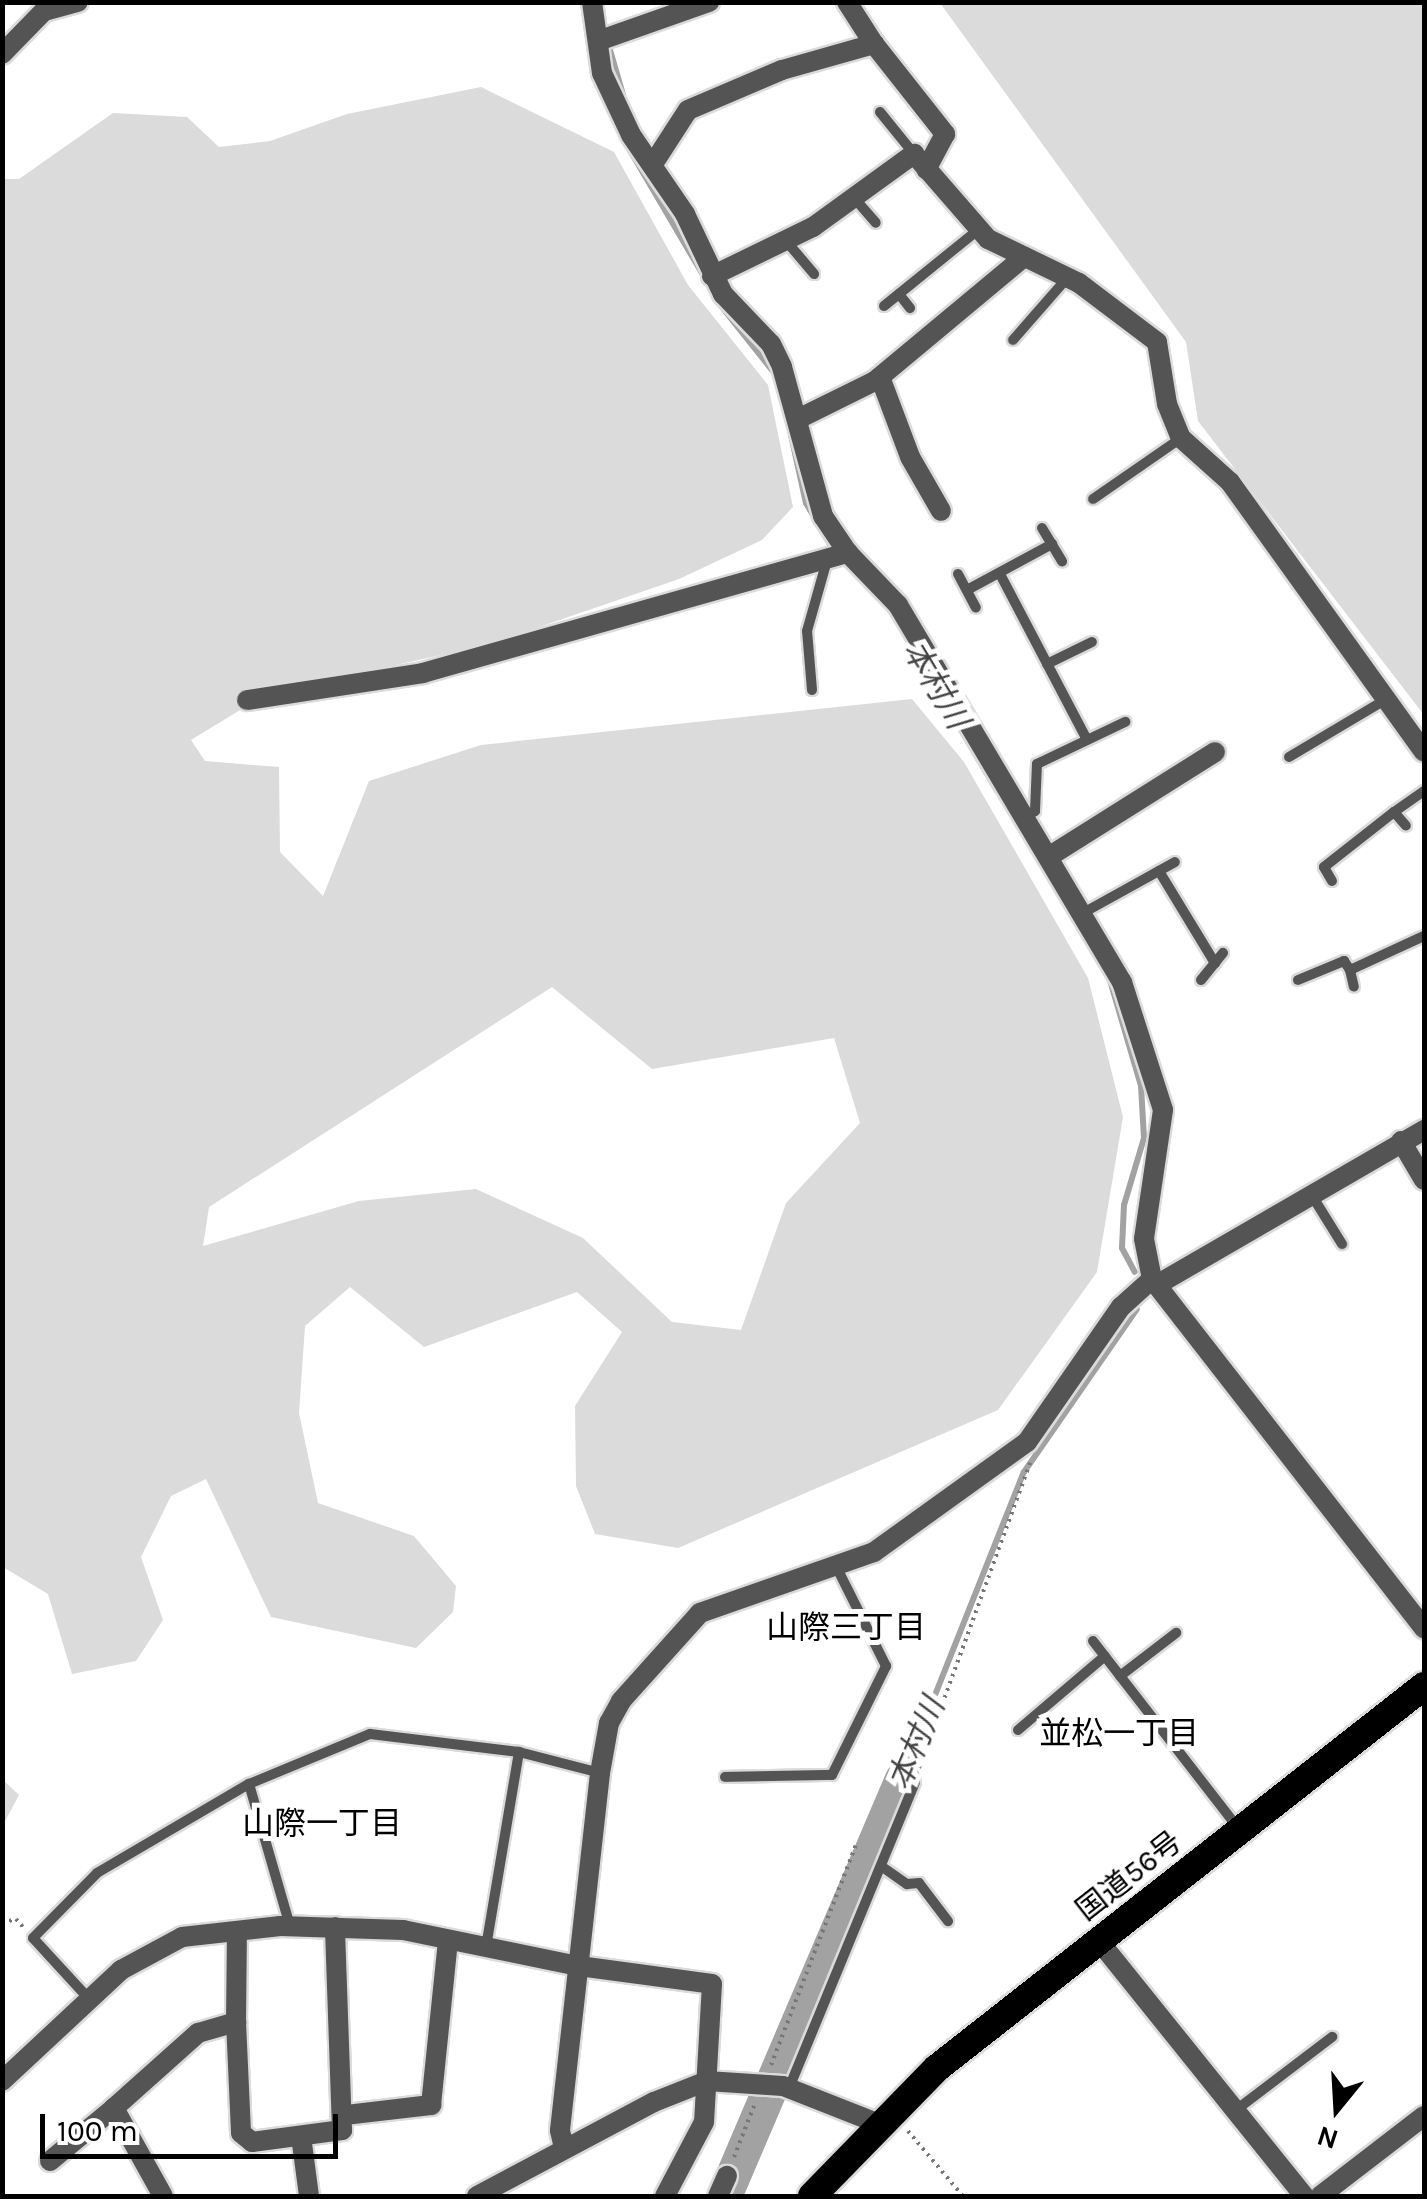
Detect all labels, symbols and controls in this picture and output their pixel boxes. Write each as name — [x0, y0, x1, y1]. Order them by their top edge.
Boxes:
water label: 本村川 — [894, 634, 976, 736]
district label: 山際三丁目 — [766, 1609, 926, 1647]
water label: 本村川 — [881, 1692, 953, 1796]
district label: 並松一丁目 — [1039, 1715, 1199, 1753]
district label: 山際一丁目 — [242, 1805, 402, 1843]
street label: 国道56号 — [1069, 1824, 1189, 1928]
north arrow — [1287, 2059, 1387, 2159]
scale bar — [45, 2094, 342, 2156]
text: 100 m — [57, 2113, 138, 2149]
text: N — [1313, 2119, 1342, 2157]

